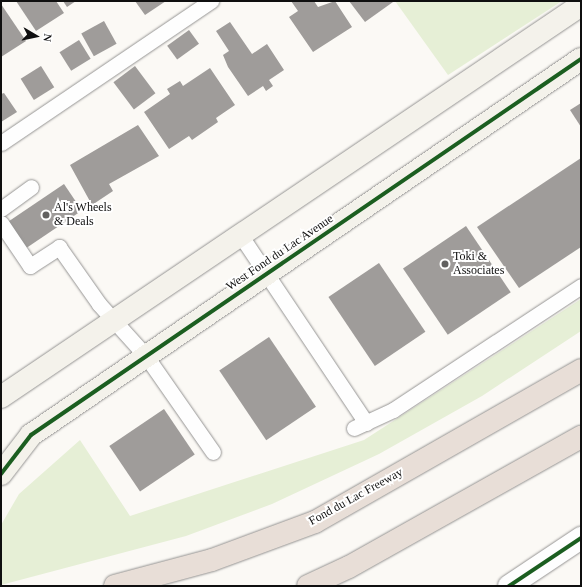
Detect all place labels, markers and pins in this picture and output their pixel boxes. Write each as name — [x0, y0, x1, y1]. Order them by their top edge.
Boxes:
place label: Al's Wheels & Deals — [54, 201, 112, 229]
marker: Al's Wheels & Deals — [41, 210, 51, 220]
place label: Toki & Associates — [453, 250, 504, 278]
marker: Toki & Associates — [440, 259, 450, 269]

